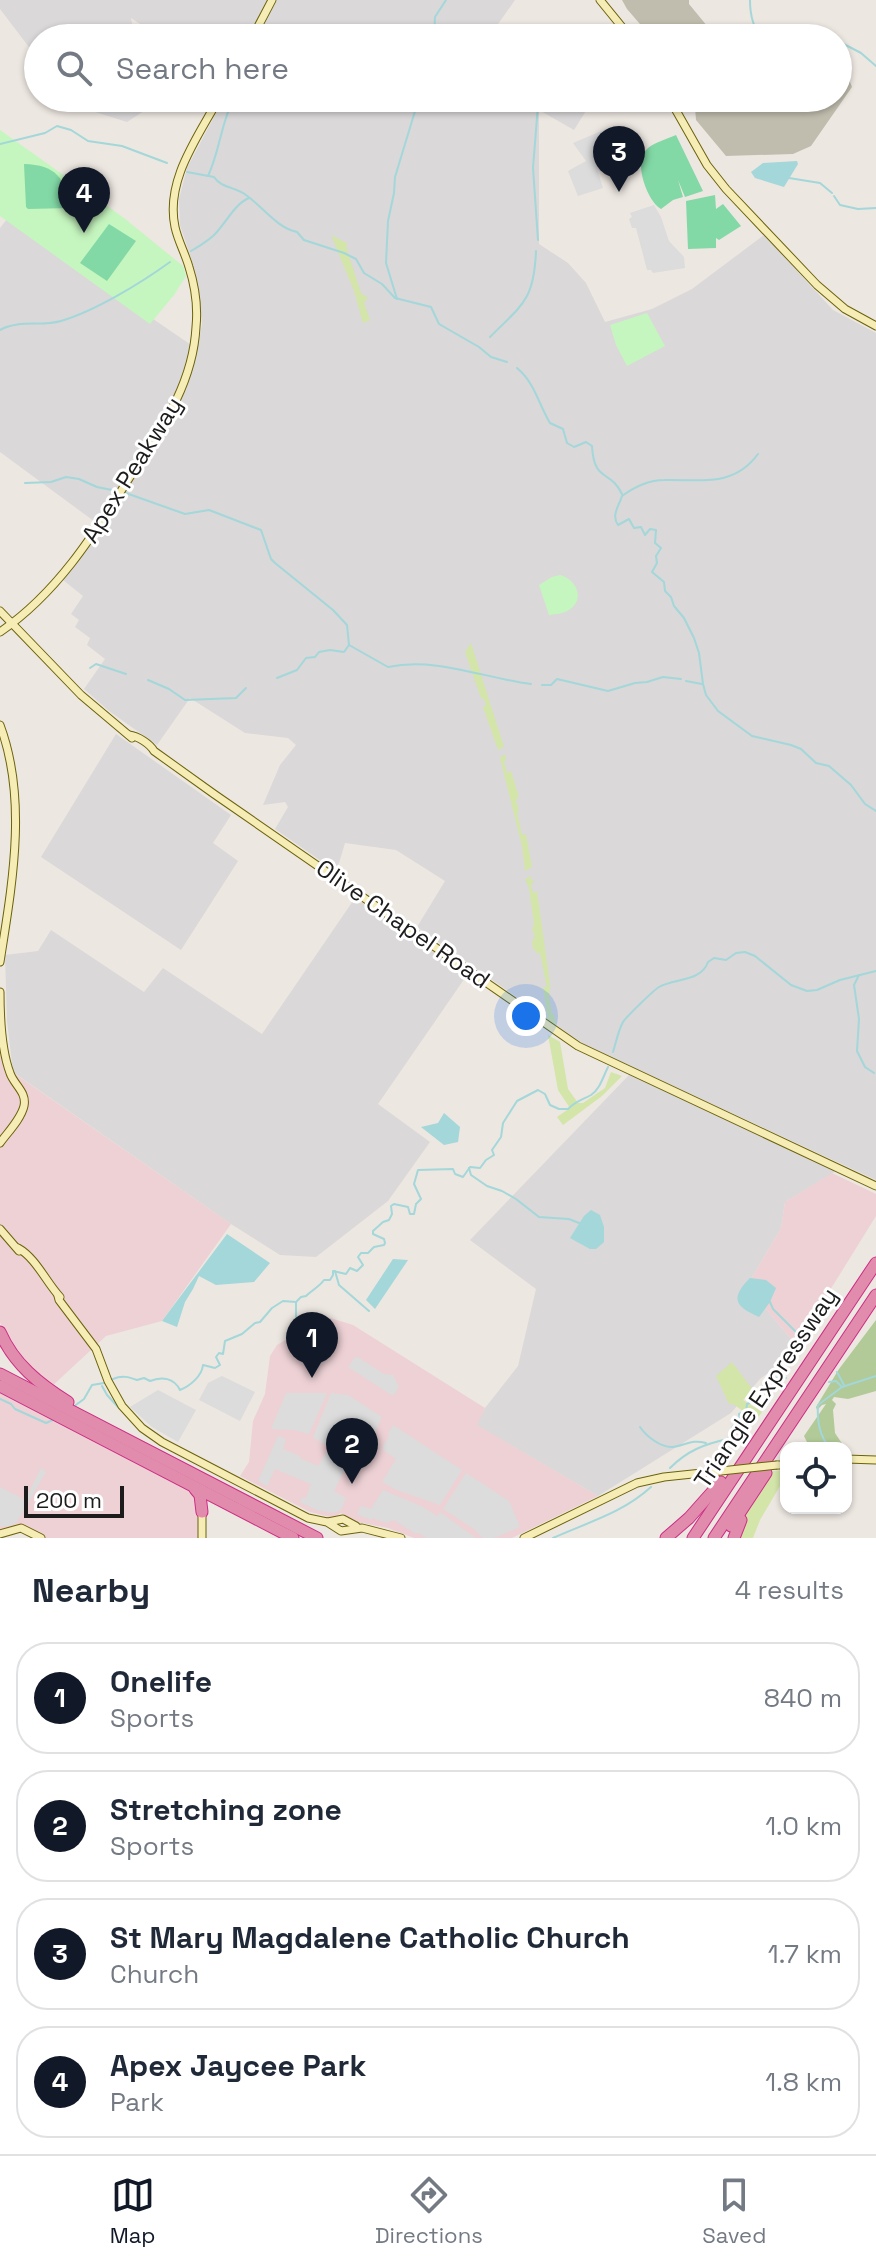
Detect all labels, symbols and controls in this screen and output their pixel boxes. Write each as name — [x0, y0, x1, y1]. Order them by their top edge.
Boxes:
search box — [24, 24, 852, 112]
icon: search — [52, 46, 96, 90]
text: Search here — [116, 49, 289, 88]
pin: 3 — [593, 126, 645, 192]
pin: 4 — [58, 167, 110, 233]
street label: Apex Peakway — [74, 391, 189, 549]
street label: Olive Chapel Road — [310, 852, 496, 995]
your location — [506, 996, 546, 1036]
street label: Triangle Expressway — [687, 1281, 844, 1494]
pin: 1 — [286, 1312, 338, 1378]
pin: 2 — [326, 1418, 378, 1484]
map controls — [780, 1442, 852, 1514]
button: locate — [780, 1442, 852, 1514]
scale bar — [24, 1482, 124, 1518]
text: 200 m — [36, 1486, 102, 1514]
text: Nearby — [32, 1569, 150, 1612]
text: 4 results — [735, 1573, 844, 1607]
text: Onelife — [110, 1662, 212, 1701]
text: 1 — [54, 1681, 66, 1715]
text: 840 m — [764, 1681, 842, 1715]
text: Sports — [110, 1701, 194, 1735]
text: Stretching zone — [110, 1790, 342, 1829]
text: 2 — [52, 1809, 68, 1843]
text: 1.0 km — [765, 1809, 842, 1843]
text: Sports — [110, 1829, 194, 1863]
text: St Mary Magdalene Catholic Church — [110, 1918, 630, 1957]
text: 3 — [52, 1937, 68, 1971]
text: 1.7 km — [768, 1937, 842, 1971]
text: Church — [110, 1957, 199, 1991]
text: Apex Jaycee Park — [110, 2046, 366, 2085]
text: 4 — [52, 2065, 68, 2099]
text: 1.8 km — [765, 2065, 842, 2099]
text: Park — [110, 2085, 164, 2119]
tab: Map — [110, 2173, 156, 2249]
tab: Directions — [375, 2173, 483, 2249]
tab: Saved — [702, 2173, 766, 2249]

